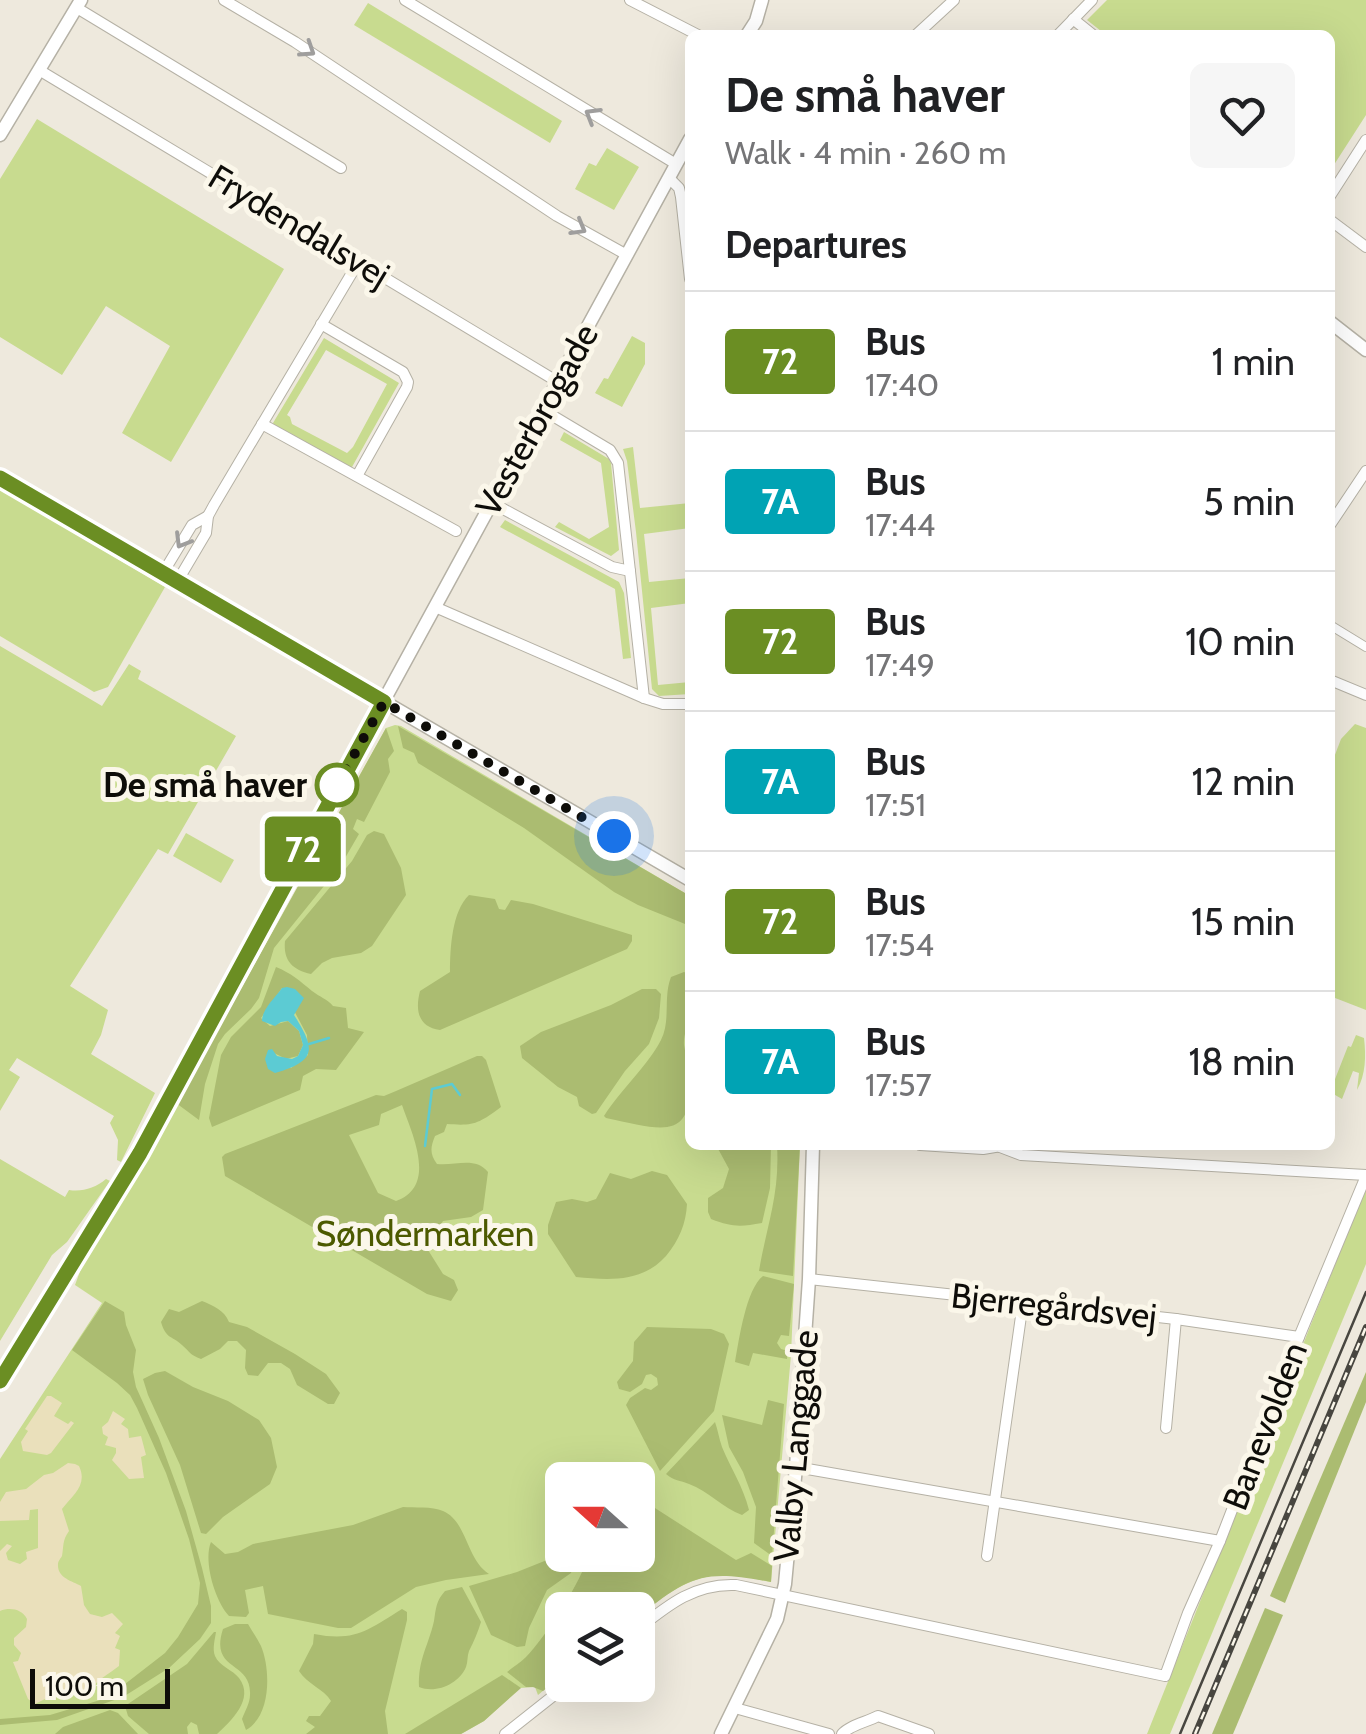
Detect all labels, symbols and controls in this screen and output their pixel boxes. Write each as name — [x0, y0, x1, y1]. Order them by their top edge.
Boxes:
one-way arrow — [296, 38, 315, 56]
button: heart — [1190, 63, 1295, 168]
text: De små haver — [725, 66, 1005, 124]
one-way arrow — [585, 108, 603, 127]
text: Walk · 4 min · 260 m — [725, 133, 1006, 172]
street label: Frydendalsvej — [201, 155, 397, 296]
one-way arrow — [569, 216, 587, 236]
text: Departures — [725, 221, 907, 268]
street label: Vesterbrogade — [466, 316, 607, 523]
text: Bus — [865, 318, 926, 365]
text: 1 min — [1211, 338, 1295, 385]
text: 72 — [762, 340, 798, 383]
text: 17:40 — [865, 365, 939, 404]
text: Bus — [865, 458, 926, 505]
text: 5 min — [1203, 478, 1295, 525]
text: 7A — [761, 480, 799, 523]
text: 17:44 — [865, 505, 935, 544]
one-way arrow — [175, 530, 194, 548]
text: Bus — [865, 598, 926, 645]
text: 10 min — [1185, 618, 1295, 665]
text: 72 — [762, 620, 798, 663]
text: 17:49 — [865, 645, 935, 684]
text: Bus — [865, 738, 926, 785]
text: 12 min — [1192, 758, 1295, 805]
text: 7A — [761, 760, 799, 803]
place label: De små haver — [103, 763, 307, 806]
marker: De små haver — [316, 764, 358, 806]
text: 17:51 — [865, 785, 926, 824]
your location — [589, 811, 639, 861]
line badge: 72 — [258, 816, 348, 882]
text: 72 — [285, 828, 321, 871]
text: Bus — [865, 878, 926, 925]
text: 15 min — [1191, 898, 1295, 945]
text: 72 — [762, 900, 798, 943]
text: 17:54 — [865, 925, 934, 964]
text: Bus — [865, 1018, 926, 1065]
text: 18 min — [1188, 1038, 1295, 1085]
text: 7A — [761, 1040, 799, 1083]
text: 17:57 — [865, 1065, 932, 1104]
park label: Søndermarken — [316, 1212, 534, 1255]
street label: Bjerregårdsvej — [949, 1273, 1159, 1338]
street label: Valby Langgade — [764, 1328, 827, 1564]
street label: Banevolden — [1213, 1336, 1316, 1516]
north arrow — [545, 1462, 655, 1572]
map controls — [545, 1462, 655, 1702]
button: layers — [545, 1592, 655, 1702]
scale bar — [30, 1664, 170, 1708]
text: 100 m — [45, 1669, 124, 1703]

